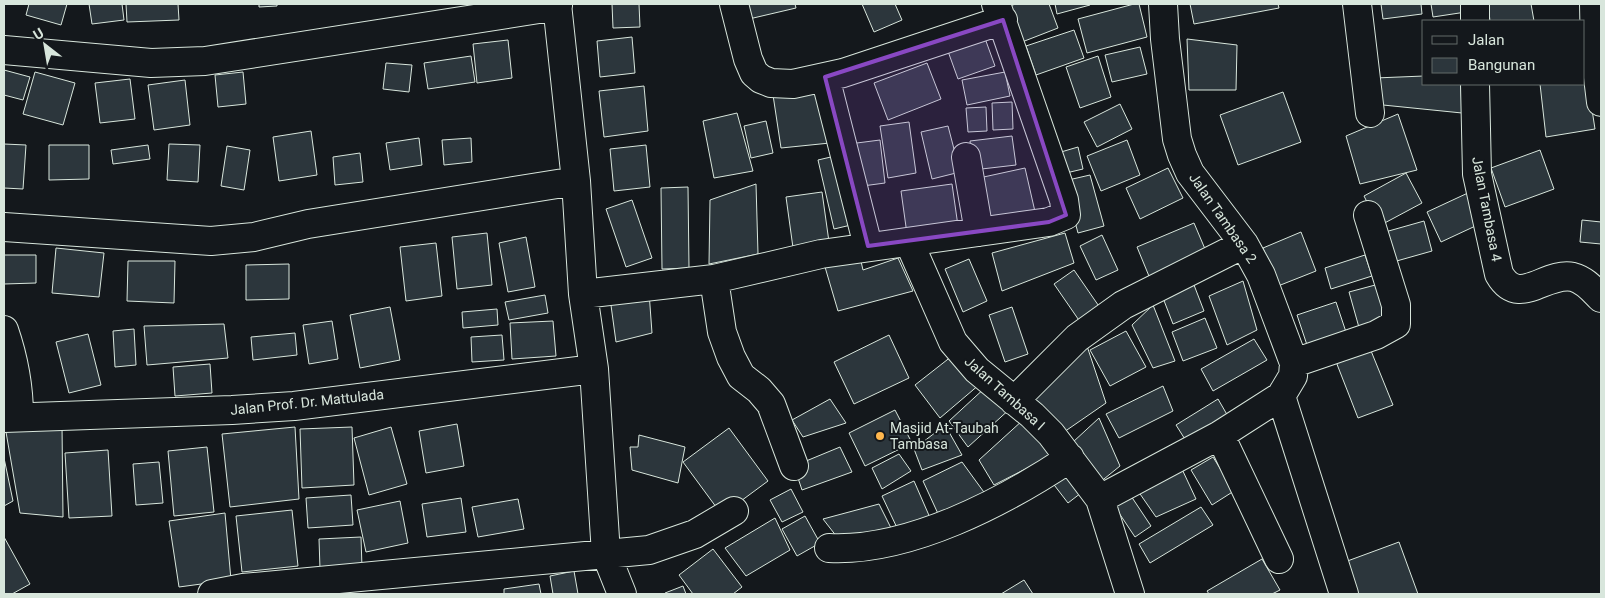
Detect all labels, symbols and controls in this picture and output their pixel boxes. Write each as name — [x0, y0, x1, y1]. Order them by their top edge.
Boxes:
north arrow — [20, 20, 70, 70]
legend — [1422, 20, 1585, 85]
text: U — [30, 25, 46, 43]
text: Jalan — [1468, 31, 1505, 49]
text: Bangunan — [1468, 56, 1535, 74]
street label: Jalan Tambasa 4 — [1469, 155, 1505, 263]
street label: Jalan Tambasa 2 — [1186, 170, 1260, 266]
street label: Jalan Tambasa I — [962, 353, 1048, 433]
street label: Jalan Prof. Dr. Mattulada — [229, 386, 385, 418]
place label: Masjid At-Taubah Tambasa — [890, 420, 999, 452]
marker: Masjid At-Taubah Tambasa — [874, 430, 886, 442]

